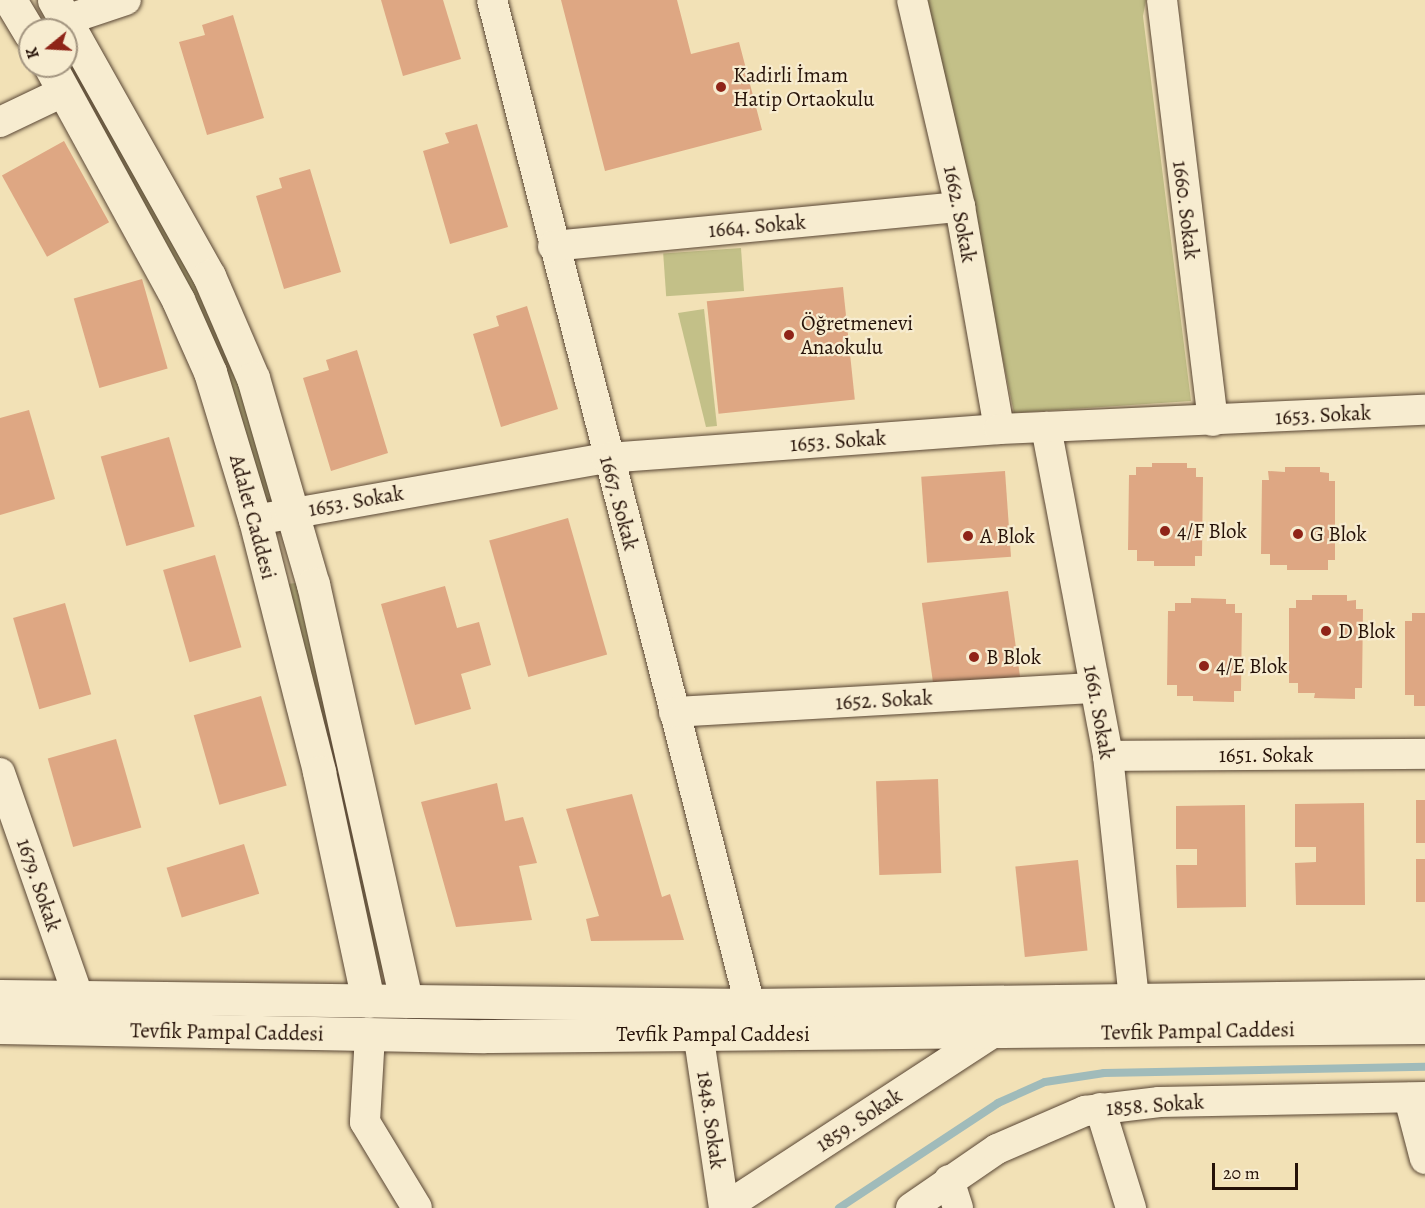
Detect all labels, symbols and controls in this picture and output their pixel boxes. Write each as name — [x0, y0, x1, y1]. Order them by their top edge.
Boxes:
north arrow — [18, 18, 78, 78]
text: K — [21, 45, 45, 61]
place label: Kadirli İmam Hatip Ortaokulu — [733, 62, 874, 112]
marker: Kadirli İmam Hatip Ortaokulu — [714, 80, 728, 94]
street label: 1660. Sokak — [1167, 159, 1205, 261]
street label: 1662. Sokak — [938, 163, 982, 265]
street label: 1664. Sokak — [707, 209, 807, 243]
place label: Öğretmenevi Anaokulu — [801, 310, 913, 360]
marker: Öğretmenevi Anaokulu — [782, 328, 796, 342]
street label: 1653. Sokak — [1274, 400, 1372, 430]
street label: 1653. Sokak — [789, 425, 887, 457]
street label: Adalet Caddesi — [224, 452, 282, 582]
street label: 1667. Sokak — [594, 453, 644, 553]
street label: 1653. Sokak — [306, 480, 406, 522]
place label: 4/F Blok — [1177, 518, 1247, 544]
place label: G Blok — [1310, 521, 1367, 547]
place label: A Blok — [980, 523, 1035, 549]
marker: 4/F Blok — [1158, 524, 1172, 538]
marker: G Blok — [1291, 527, 1305, 541]
marker: A Blok — [961, 529, 975, 543]
place label: D Blok — [1338, 618, 1395, 644]
marker: D Blok — [1319, 624, 1333, 638]
place label: B Blok — [986, 644, 1041, 670]
marker: B Blok — [967, 650, 981, 664]
place label: 4/E Blok — [1216, 653, 1288, 679]
marker: 4/E Blok — [1197, 659, 1211, 673]
street label: 1661. Sokak — [1078, 663, 1120, 761]
street label: 1652. Sokak — [834, 685, 934, 715]
street label: 1651. Sokak — [1218, 742, 1314, 768]
street label: 1679. Sokak — [11, 835, 67, 935]
street label: Tevfik Pampal Caddesi — [1101, 1017, 1295, 1045]
street label: Tevfik Pampal Caddesi — [130, 1018, 324, 1046]
street label: Tevfik Pampal Caddesi — [616, 1021, 810, 1047]
street label: 1848. Sokak — [692, 1069, 730, 1171]
street label: 1859. Sokak — [811, 1083, 907, 1157]
street label: 1858. Sokak — [1105, 1089, 1205, 1121]
scale bar — [1215, 1151, 1300, 1189]
text: 20 m — [1223, 1161, 1260, 1185]

